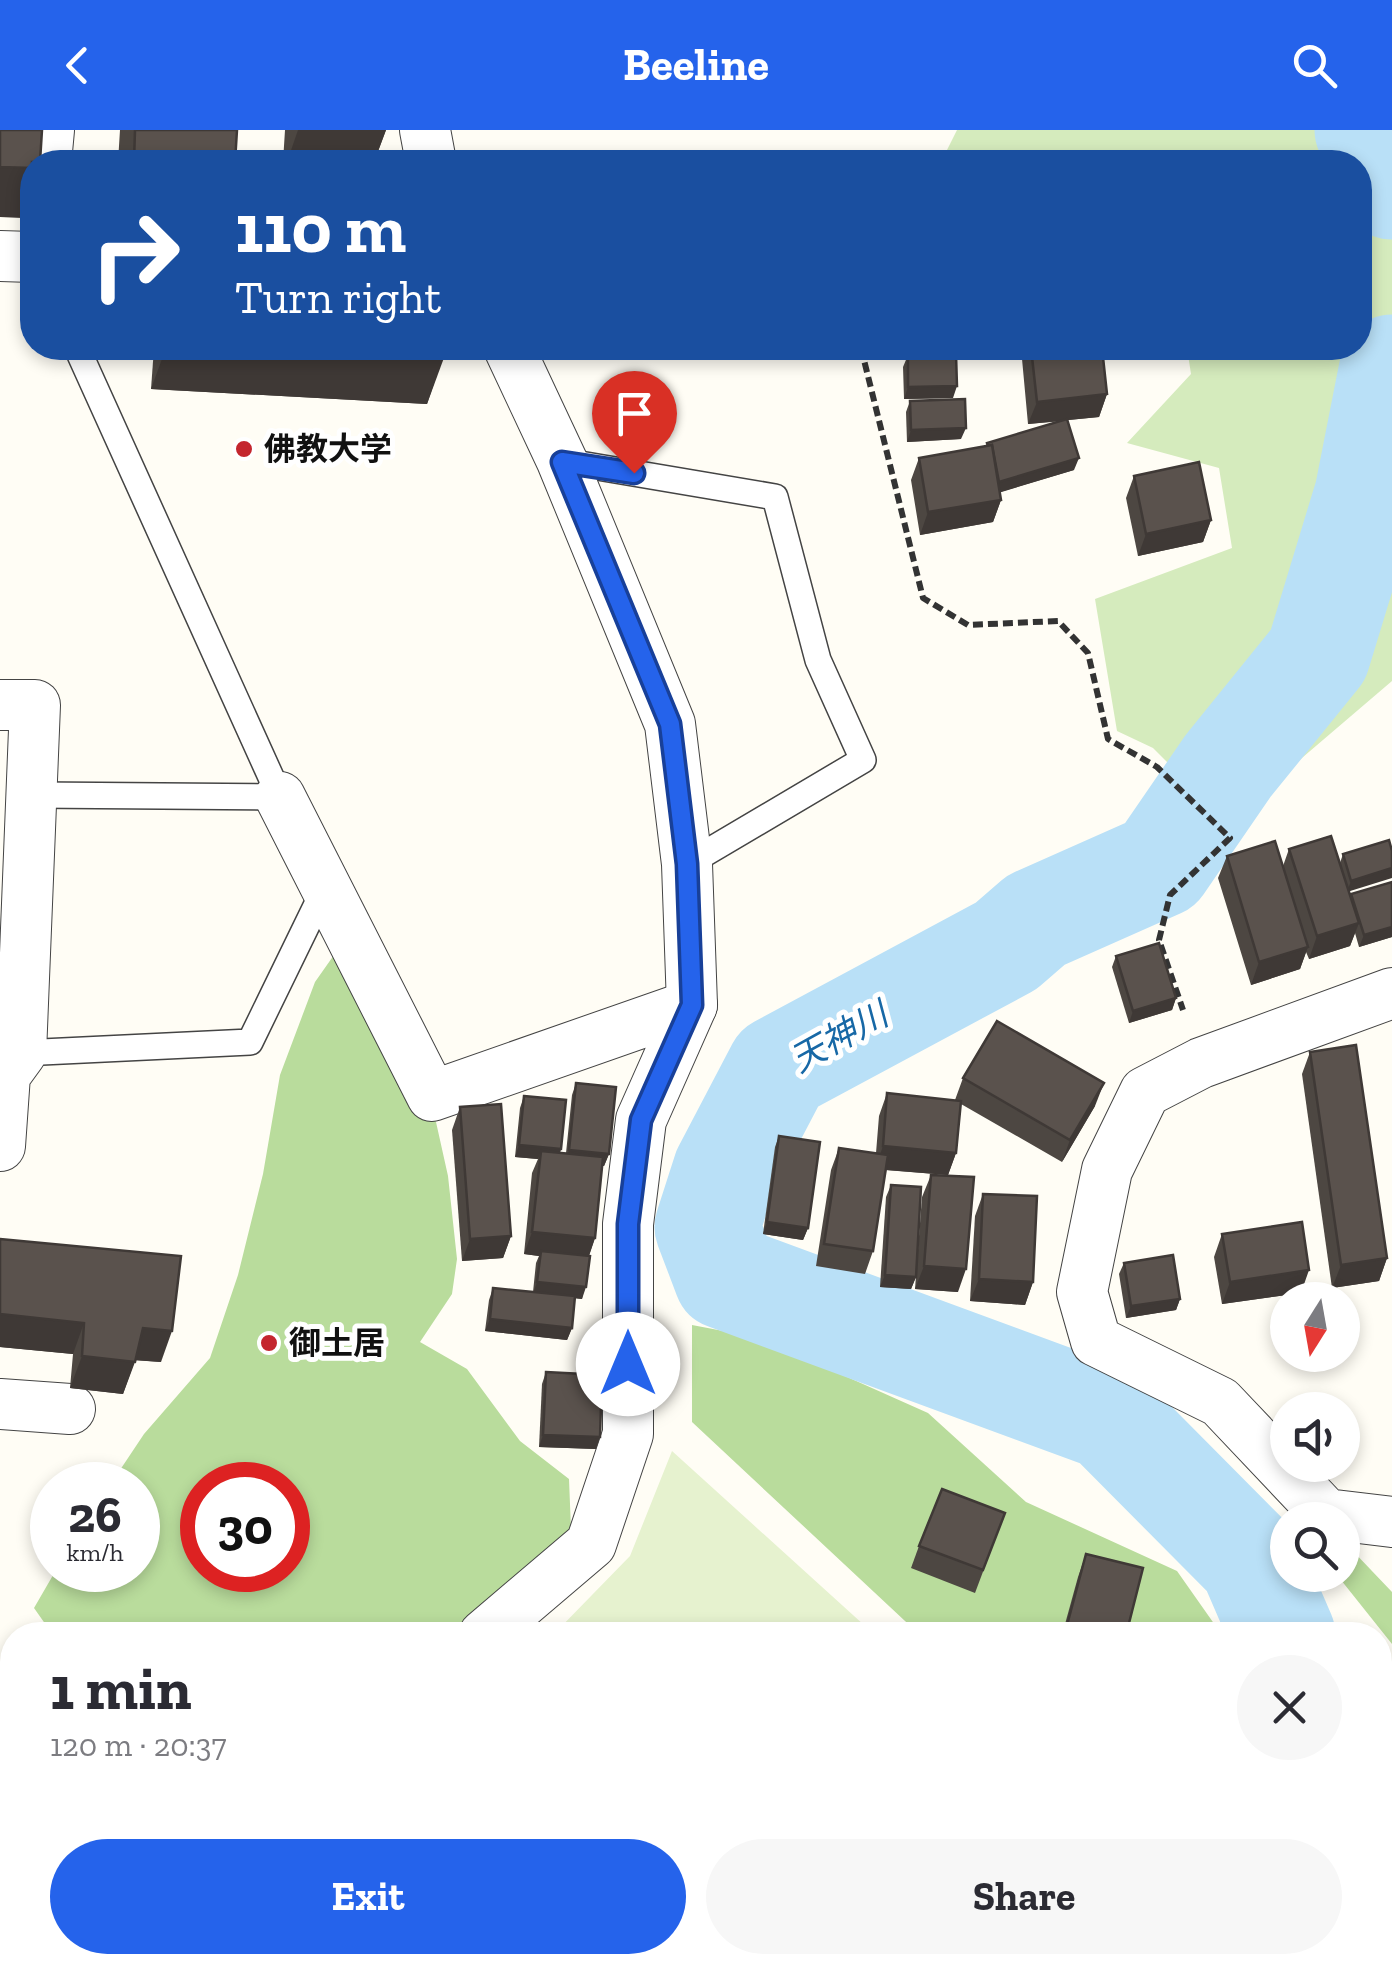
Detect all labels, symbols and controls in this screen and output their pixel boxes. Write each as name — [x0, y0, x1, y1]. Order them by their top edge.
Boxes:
icon: back — [50, 38, 105, 93]
text: Beeline — [623, 38, 769, 92]
icon: search — [1287, 38, 1342, 93]
text: 110 m — [235, 186, 406, 270]
icon: right — [70, 190, 200, 320]
text: Turn right — [235, 271, 441, 325]
pin — [592, 371, 677, 474]
icon: arrive — [607, 386, 662, 441]
place label: 佛教大学 — [264, 430, 392, 468]
marker: 佛教大学 — [233, 438, 255, 460]
water label: 天神川 — [783, 991, 899, 1081]
north arrow — [1270, 1282, 1360, 1372]
map controls — [1270, 1282, 1360, 1592]
position arrow — [576, 1312, 680, 1416]
place label: 御土居 — [289, 1324, 385, 1362]
marker: 御土居 — [258, 1332, 280, 1354]
button: sound — [1270, 1392, 1360, 1482]
speed limit sign: 30 — [180, 1462, 310, 1592]
text: 26 — [68, 1485, 122, 1545]
button: search — [1270, 1502, 1360, 1592]
text: km/h — [66, 1537, 124, 1567]
text: 1 min — [50, 1652, 192, 1724]
button: close — [1237, 1655, 1342, 1760]
text: 120 m · 20:37 — [50, 1726, 226, 1764]
button: Exit — [50, 1839, 686, 1954]
button: Share — [706, 1839, 1342, 1954]

